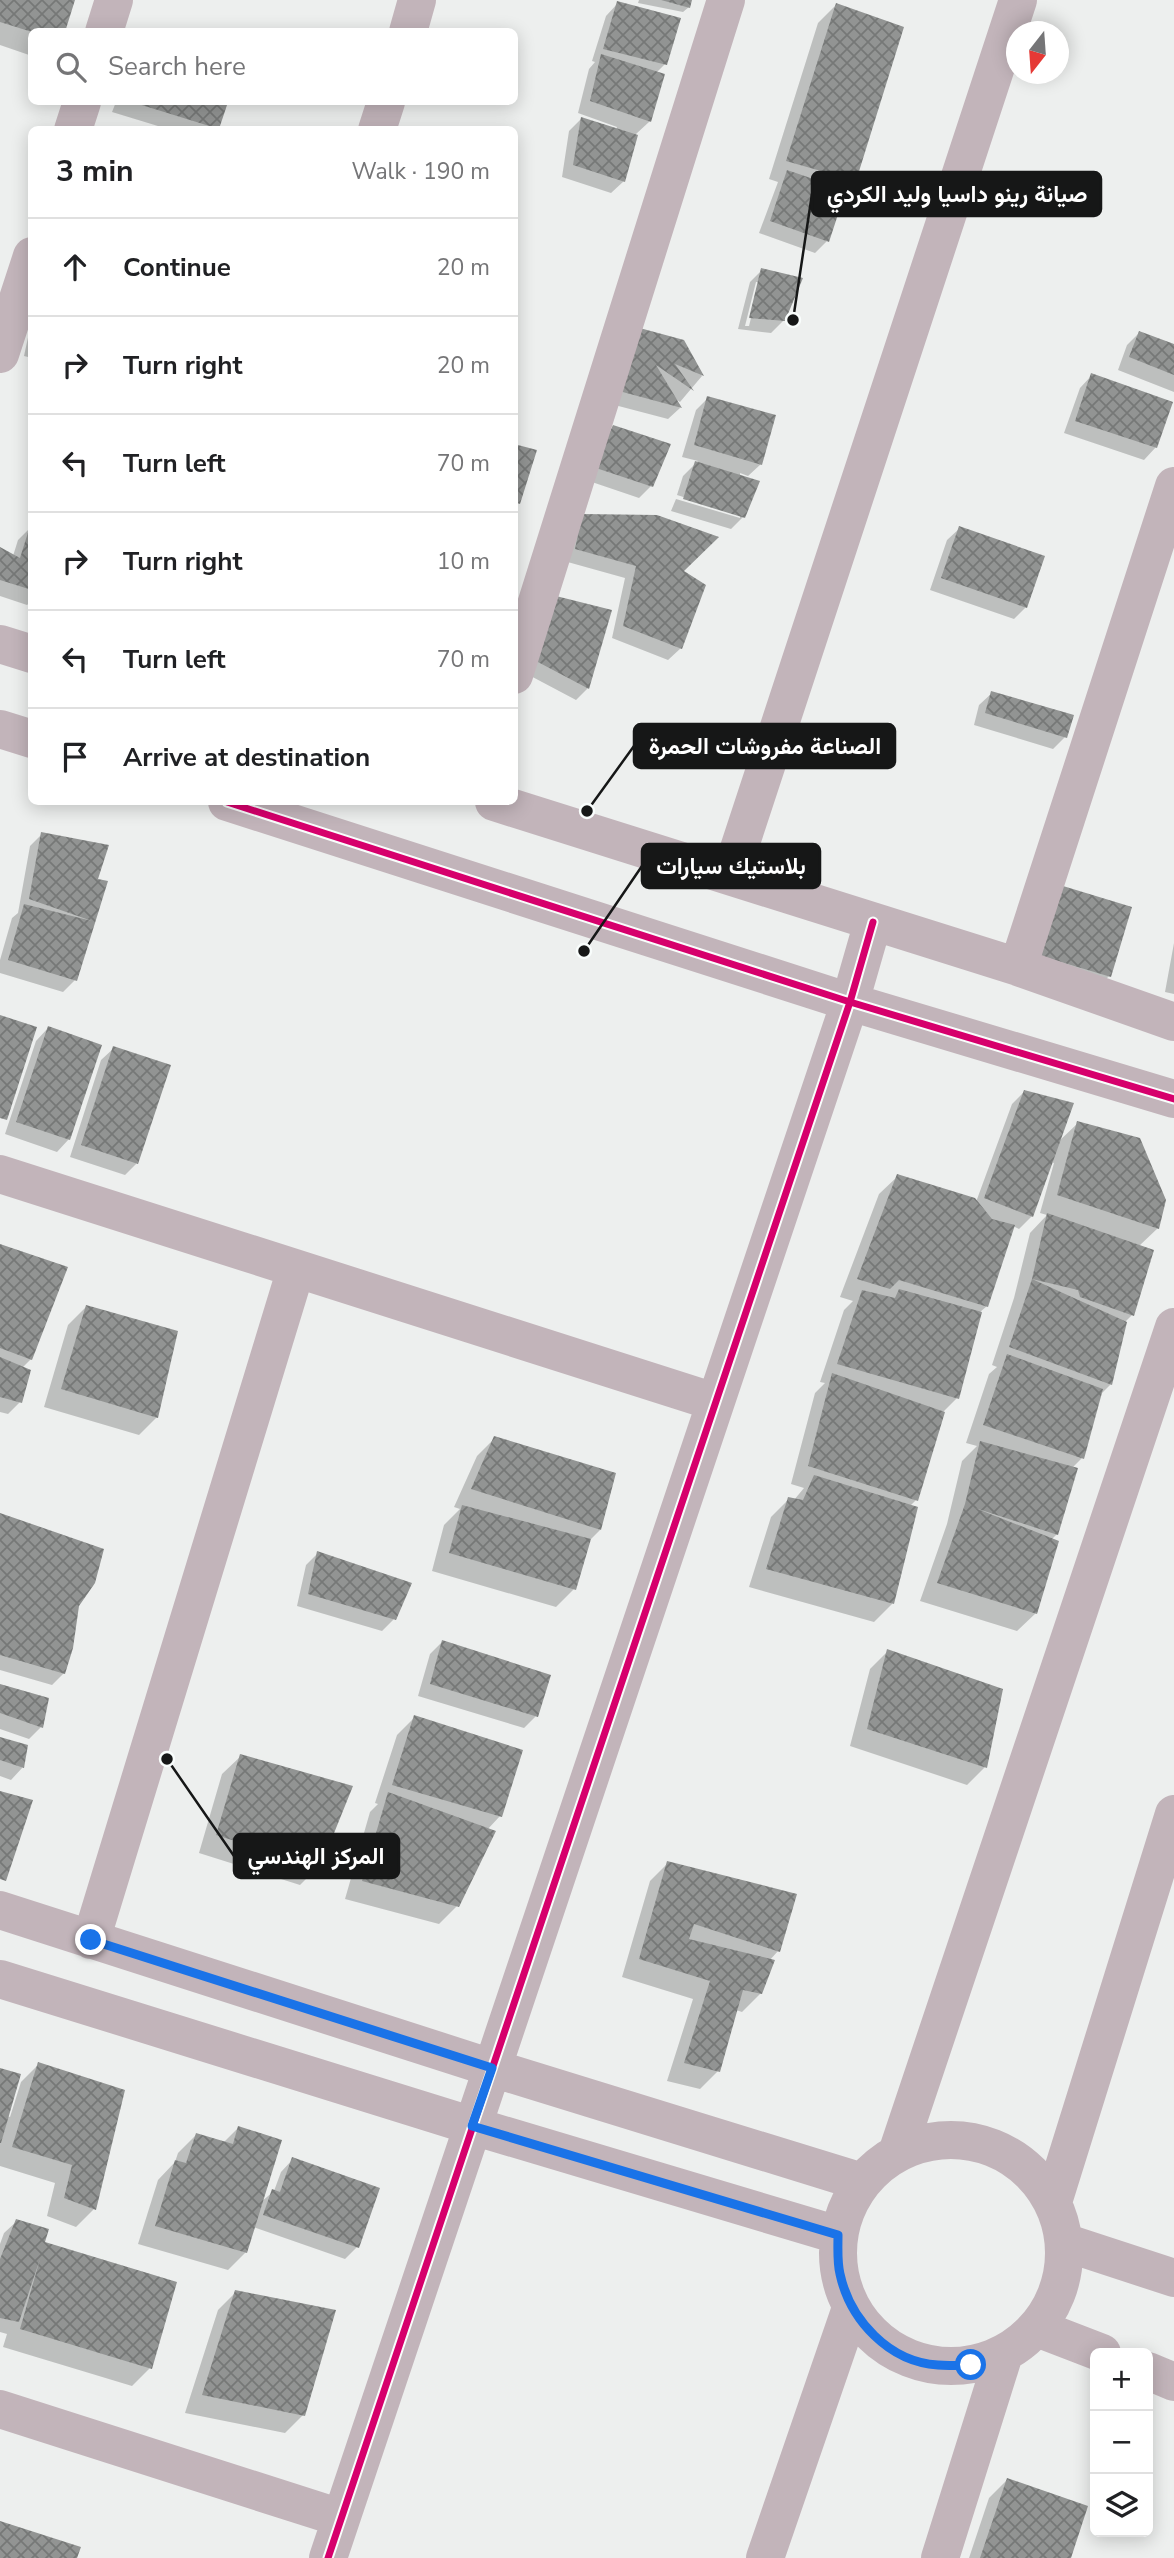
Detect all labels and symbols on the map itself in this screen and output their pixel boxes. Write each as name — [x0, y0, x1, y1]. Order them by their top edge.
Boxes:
north arrow — [1006, 21, 1069, 84]
callout: صيانة رينو داسيا وليد الكردي — [812, 172, 1101, 216]
text: صيانة رينو داسيا وليد الكردي — [827, 179, 1087, 213]
callout: الصناعة مفروشات الحمرة — [634, 724, 895, 768]
text: الصناعة مفروشات الحمرة — [649, 731, 881, 762]
callout: بلاستيك سيارات — [642, 844, 820, 888]
text: بلاستيك سيارات — [656, 851, 806, 882]
callout: المركز الهندسي — [234, 1834, 399, 1878]
text: المركز الهندسي — [248, 1841, 384, 1876]
route end — [75, 1924, 106, 1955]
route start — [955, 2349, 986, 2380]

